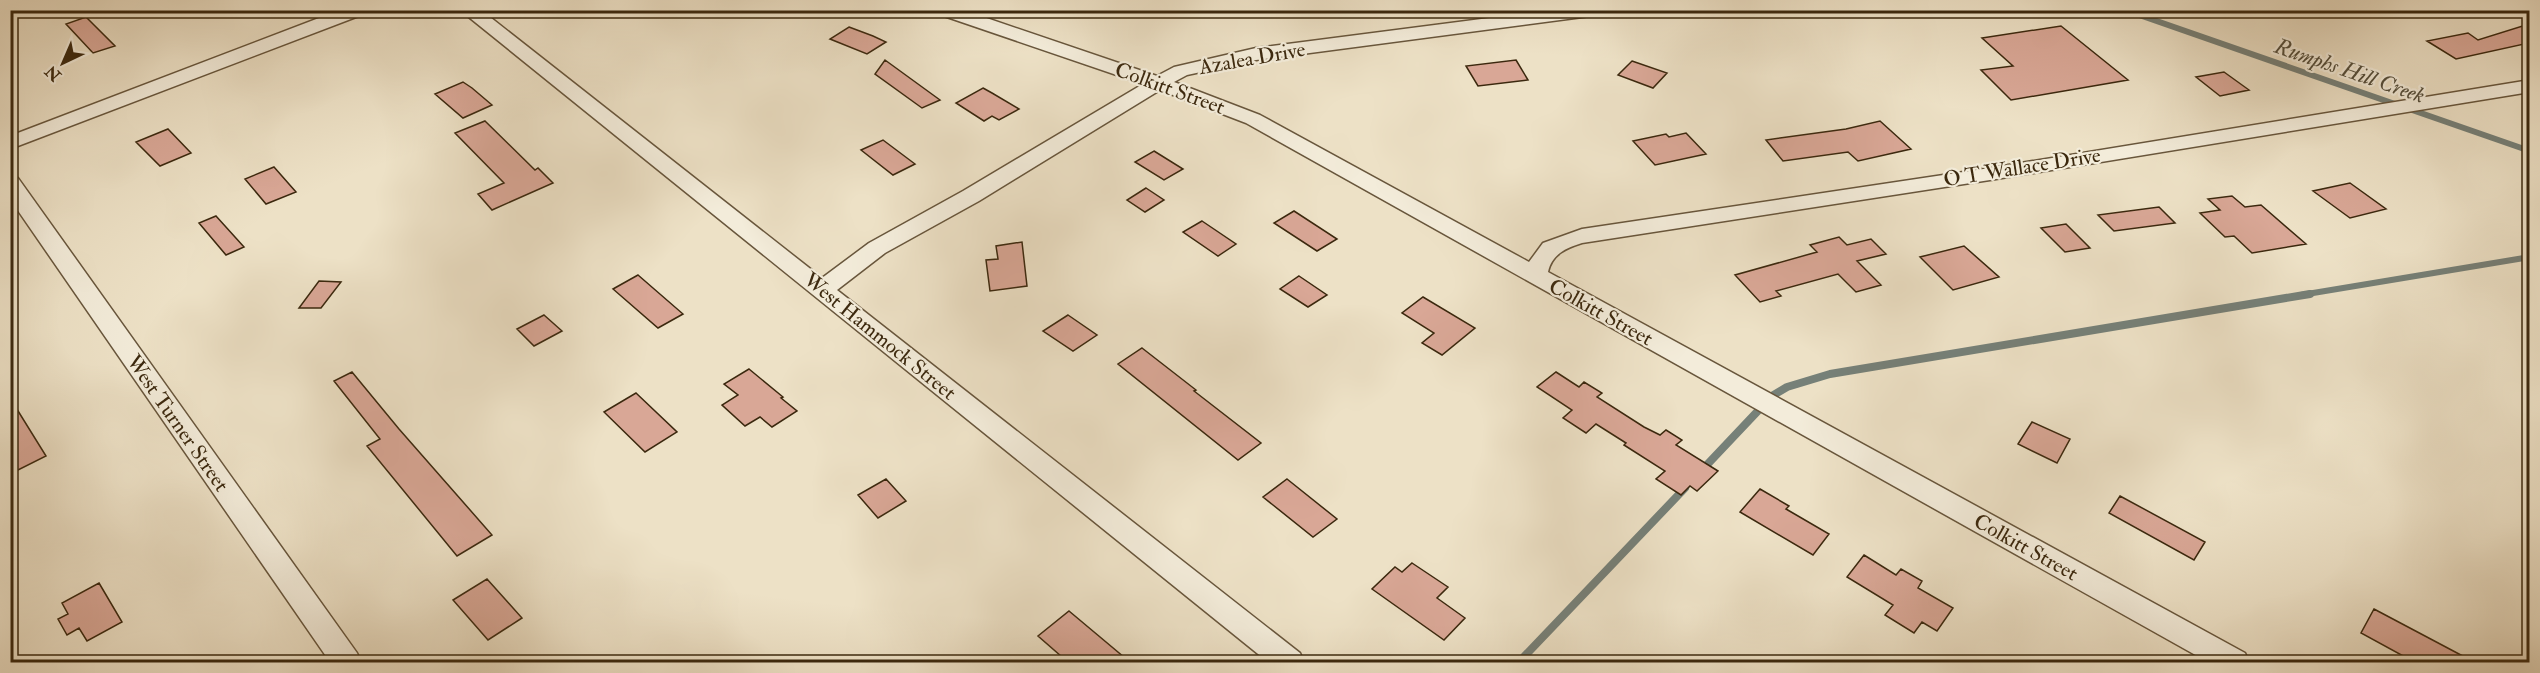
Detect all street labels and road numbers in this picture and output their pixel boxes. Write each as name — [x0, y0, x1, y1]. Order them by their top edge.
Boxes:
street label: Azalea Drive — [1196, 36, 1308, 81]
street label: Colkitt Street — [1111, 56, 1229, 121]
street label: O T Wallace Drive — [1942, 142, 2103, 193]
street label: West Hammock Street — [797, 266, 962, 406]
street label: Colkitt Street — [1544, 273, 1658, 352]
street label: West Turner Street — [120, 349, 235, 497]
street label: Colkitt Street — [1969, 508, 2083, 587]

